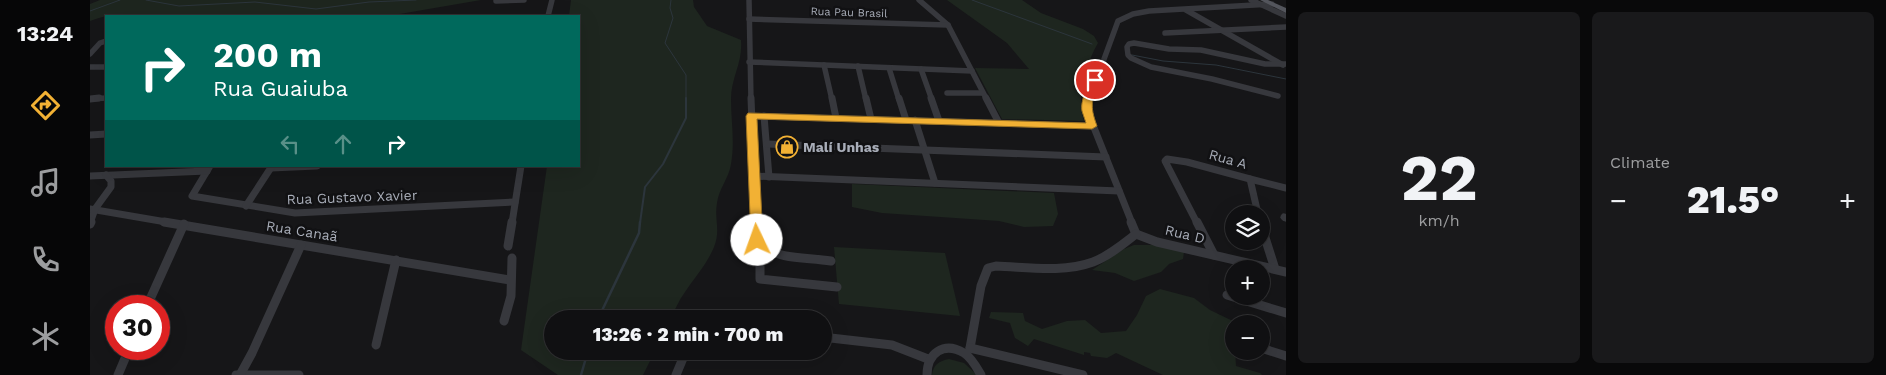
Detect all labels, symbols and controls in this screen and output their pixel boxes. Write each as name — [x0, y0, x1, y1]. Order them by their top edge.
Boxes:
street label: Rua Pau Brasil — [810, 5, 888, 20]
text: 13:24 — [17, 21, 73, 46]
text: 200 m — [213, 34, 322, 76]
icon: right — [130, 35, 195, 100]
pin — [1074, 59, 1116, 101]
icon: arrive — [1081, 66, 1109, 94]
text: Rua Guaiuba — [213, 76, 348, 101]
icon: directions — [28, 88, 63, 123]
icon: left — [276, 130, 304, 158]
icon: ahead — [329, 130, 357, 158]
icon: right — [382, 130, 410, 158]
shop icon: Malí Unhas — [775, 135, 799, 159]
place label: Malí Unhas — [803, 139, 880, 155]
text: 22 — [1400, 140, 1478, 216]
street label: Rua A — [1207, 146, 1249, 172]
text: Climate — [1610, 153, 1670, 172]
icon: music — [28, 165, 63, 200]
text: 21.5° — [1687, 178, 1779, 222]
text: − — [1610, 184, 1627, 217]
text: + — [1839, 184, 1856, 217]
street label: Rua Gustavo Xavier — [286, 187, 418, 207]
map controls — [1225, 205, 1270, 360]
button: layers — [1225, 205, 1270, 250]
text: km/h — [1418, 211, 1460, 230]
position arrow — [730, 213, 782, 265]
street label: Rua Canaã — [265, 217, 339, 245]
street label: Rua D — [1164, 222, 1206, 246]
icon: phone — [28, 242, 63, 277]
button: + — [1225, 260, 1270, 305]
speed limit sign: 30 — [105, 295, 170, 360]
button: − — [1225, 315, 1270, 360]
icon: climate — [28, 319, 63, 354]
text: 13:26 · 2 min · 700 m — [593, 323, 783, 346]

